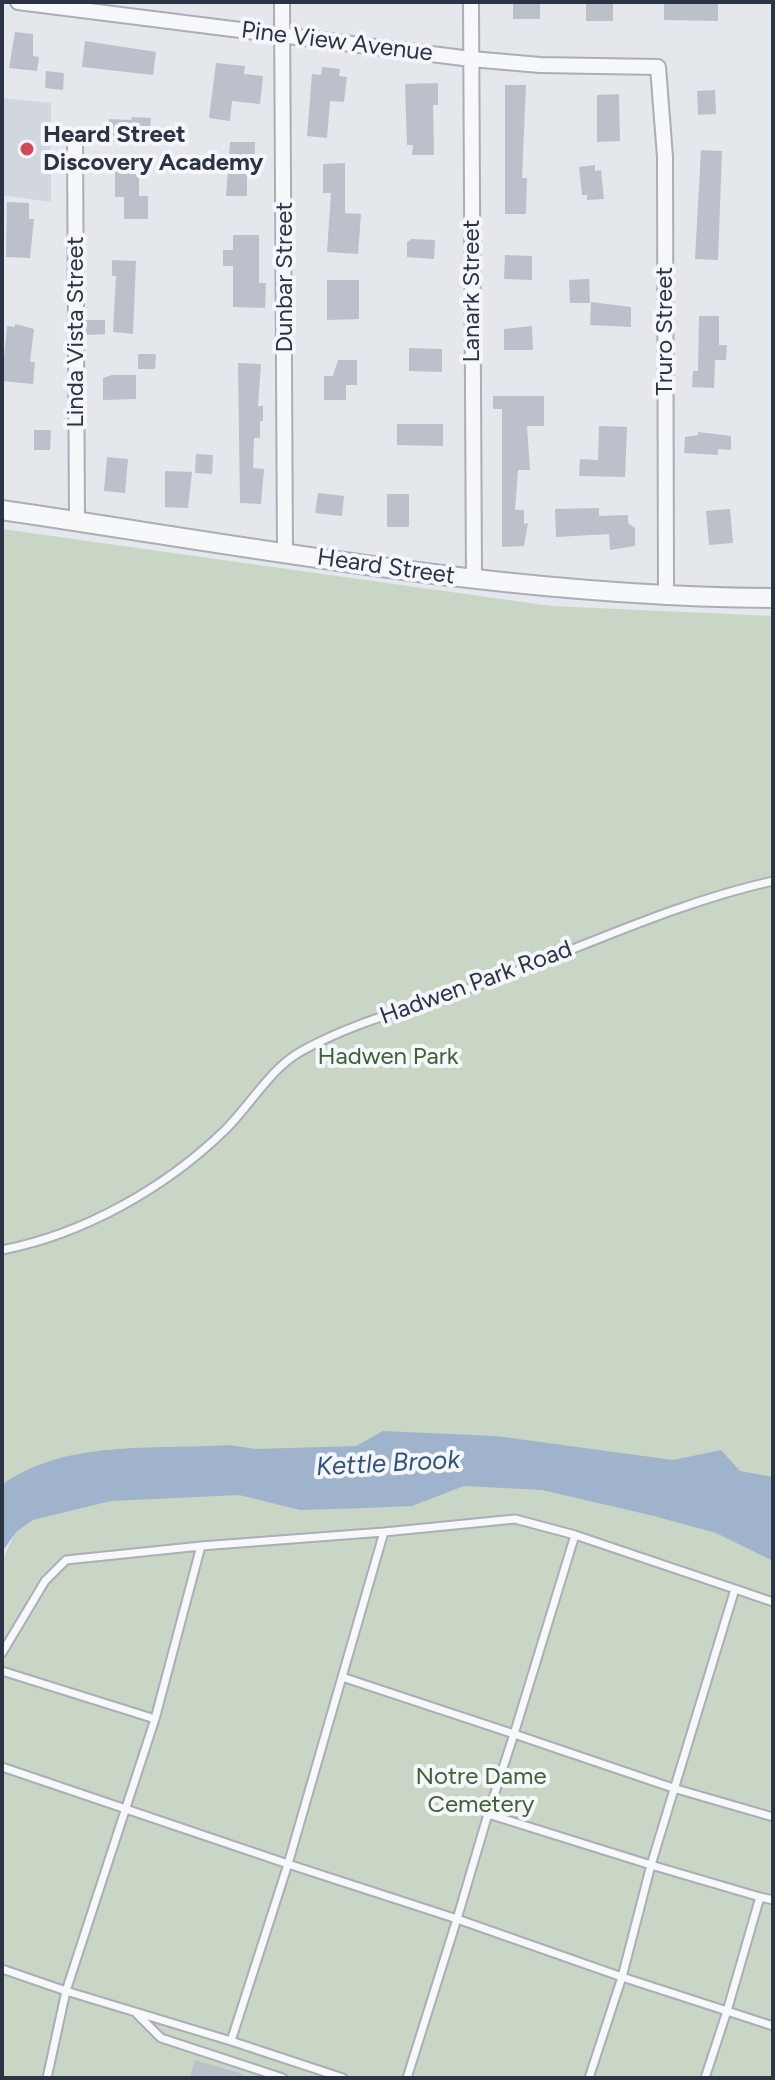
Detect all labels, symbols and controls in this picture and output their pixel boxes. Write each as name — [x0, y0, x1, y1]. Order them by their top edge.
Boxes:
street label: Pine View Avenue — [240, 16, 434, 68]
place label: Heard Street Discovery Academy — [43, 121, 263, 177]
marker: Heard Street Discovery Academy — [18, 140, 36, 158]
street label: Dunbar Street — [271, 202, 299, 352]
street label: Lanark Street — [458, 219, 486, 363]
street label: Linda Vista Street — [62, 236, 90, 428]
street label: Truro Street — [651, 267, 679, 395]
street label: Heard Street — [315, 543, 457, 591]
street label: Hadwen Park Road — [376, 935, 576, 1031]
park label: Hadwen Park — [318, 1043, 458, 1071]
water label: Kettle Brook — [315, 1445, 461, 1483]
park label: Notre Dame Cemetery — [416, 1763, 546, 1819]

